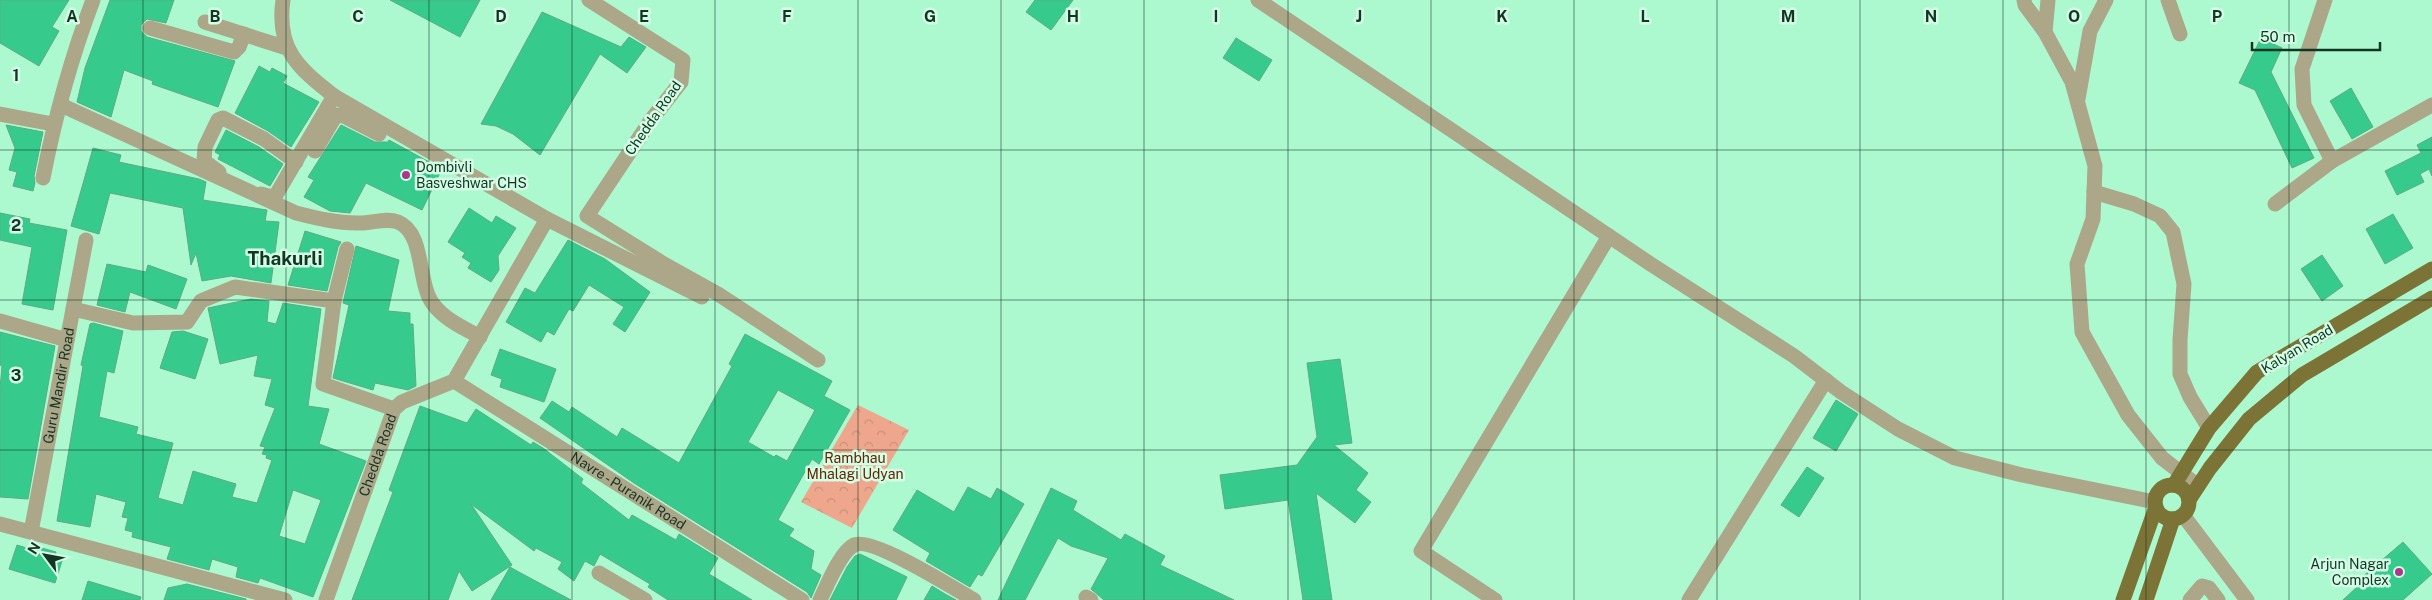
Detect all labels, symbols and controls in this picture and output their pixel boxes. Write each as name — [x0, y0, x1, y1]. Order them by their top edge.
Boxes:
text: A — [66, 7, 78, 26]
text: B — [210, 7, 221, 26]
text: C — [352, 7, 364, 26]
text: D — [495, 7, 507, 26]
text: E — [639, 7, 649, 26]
text: F — [782, 7, 792, 26]
text: G — [924, 7, 936, 26]
text: H — [1067, 7, 1079, 26]
text: I — [1214, 7, 1218, 26]
text: J — [1356, 7, 1362, 26]
text: K — [1496, 7, 1508, 26]
text: L — [1640, 7, 1650, 26]
text: M — [1781, 7, 1795, 26]
text: N — [1925, 7, 1937, 26]
text: O — [2068, 7, 2080, 26]
text: P — [2212, 7, 2222, 26]
scale bar — [2252, 20, 2380, 52]
text: 50 m — [2260, 28, 2295, 45]
text: 1 — [13, 66, 19, 85]
street label: Chedda Road — [622, 78, 684, 158]
place label: Dombivli Basveshwar CHS — [416, 159, 527, 191]
marker: Dombivli Basveshwar CHS — [400, 169, 412, 181]
text: 2 — [11, 216, 21, 235]
district label: Thakurli — [248, 247, 322, 269]
street label: Kalyan Road — [2258, 321, 2336, 377]
street label: Guru Mandir Road — [40, 326, 77, 445]
text: 3 — [11, 366, 21, 385]
street label: Chedda Road — [356, 411, 400, 498]
street label: Navre - Puranik Road — [568, 449, 689, 533]
park label: Rambhau Mhalagi Udyan — [807, 450, 903, 482]
north arrow — [20, 530, 70, 580]
text: N — [24, 539, 44, 557]
place label: Arjun Nagar Complex — [2310, 556, 2389, 588]
marker: Arjun Nagar Complex — [2393, 566, 2405, 578]

